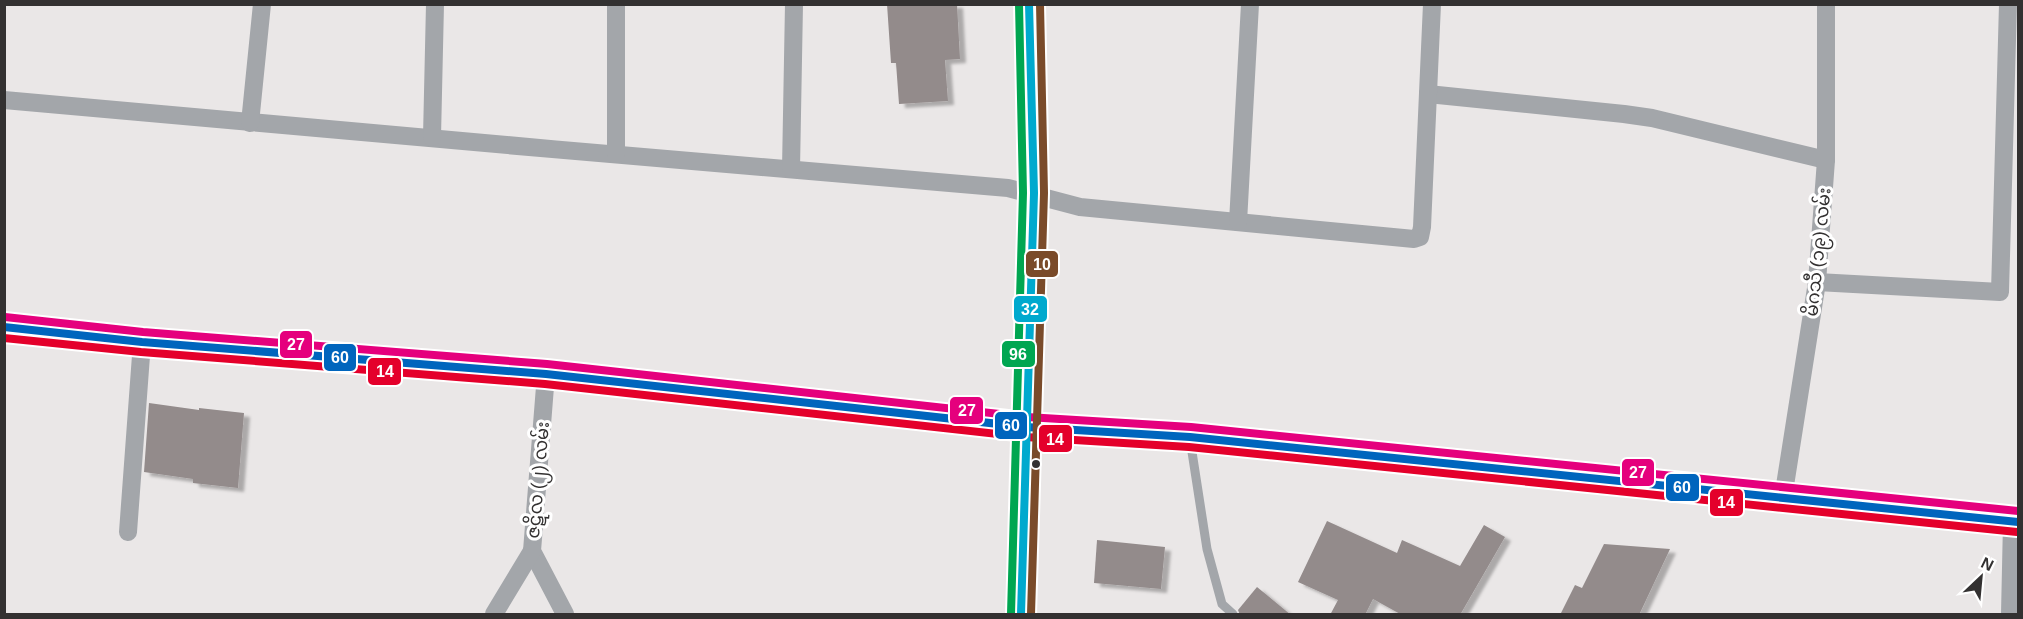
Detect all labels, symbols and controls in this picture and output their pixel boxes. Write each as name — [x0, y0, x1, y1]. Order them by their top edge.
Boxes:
street label: မိဂသီ (၁၉) လမ်း — [1797, 186, 1840, 318]
line badge: 10 — [1025, 250, 1059, 278]
text: 10 — [1033, 256, 1051, 273]
line badge: 32 — [1013, 295, 1048, 323]
text: 32 — [1021, 301, 1039, 318]
line badge: 27 — [279, 330, 313, 359]
text: 27 — [287, 336, 305, 353]
line badge: 96 — [1001, 340, 1036, 368]
line badge: 60 — [323, 343, 357, 372]
text: 96 — [1009, 346, 1027, 363]
text: 60 — [331, 349, 349, 366]
line badge: 14 — [367, 357, 402, 386]
text: 14 — [376, 363, 394, 380]
line badge: 27 — [949, 396, 984, 425]
text: 27 — [958, 402, 976, 419]
line badge: 60 — [994, 411, 1028, 440]
text: 60 — [1002, 417, 1020, 434]
street label: ဇဋိလ (၂) လမ်း — [519, 420, 558, 540]
line badge: 14 — [1038, 424, 1073, 453]
text: 14 — [1046, 431, 1064, 448]
unlabelled marker — [1030, 458, 1042, 470]
line badge: 27 — [1621, 458, 1655, 487]
text: 27 — [1629, 464, 1647, 481]
line badge: 60 — [1665, 473, 1700, 502]
text: 60 — [1673, 479, 1691, 496]
line badge: 14 — [1709, 488, 1744, 517]
text: 14 — [1717, 494, 1735, 511]
north arrow — [1951, 547, 2011, 607]
text: N — [1978, 554, 1996, 574]

